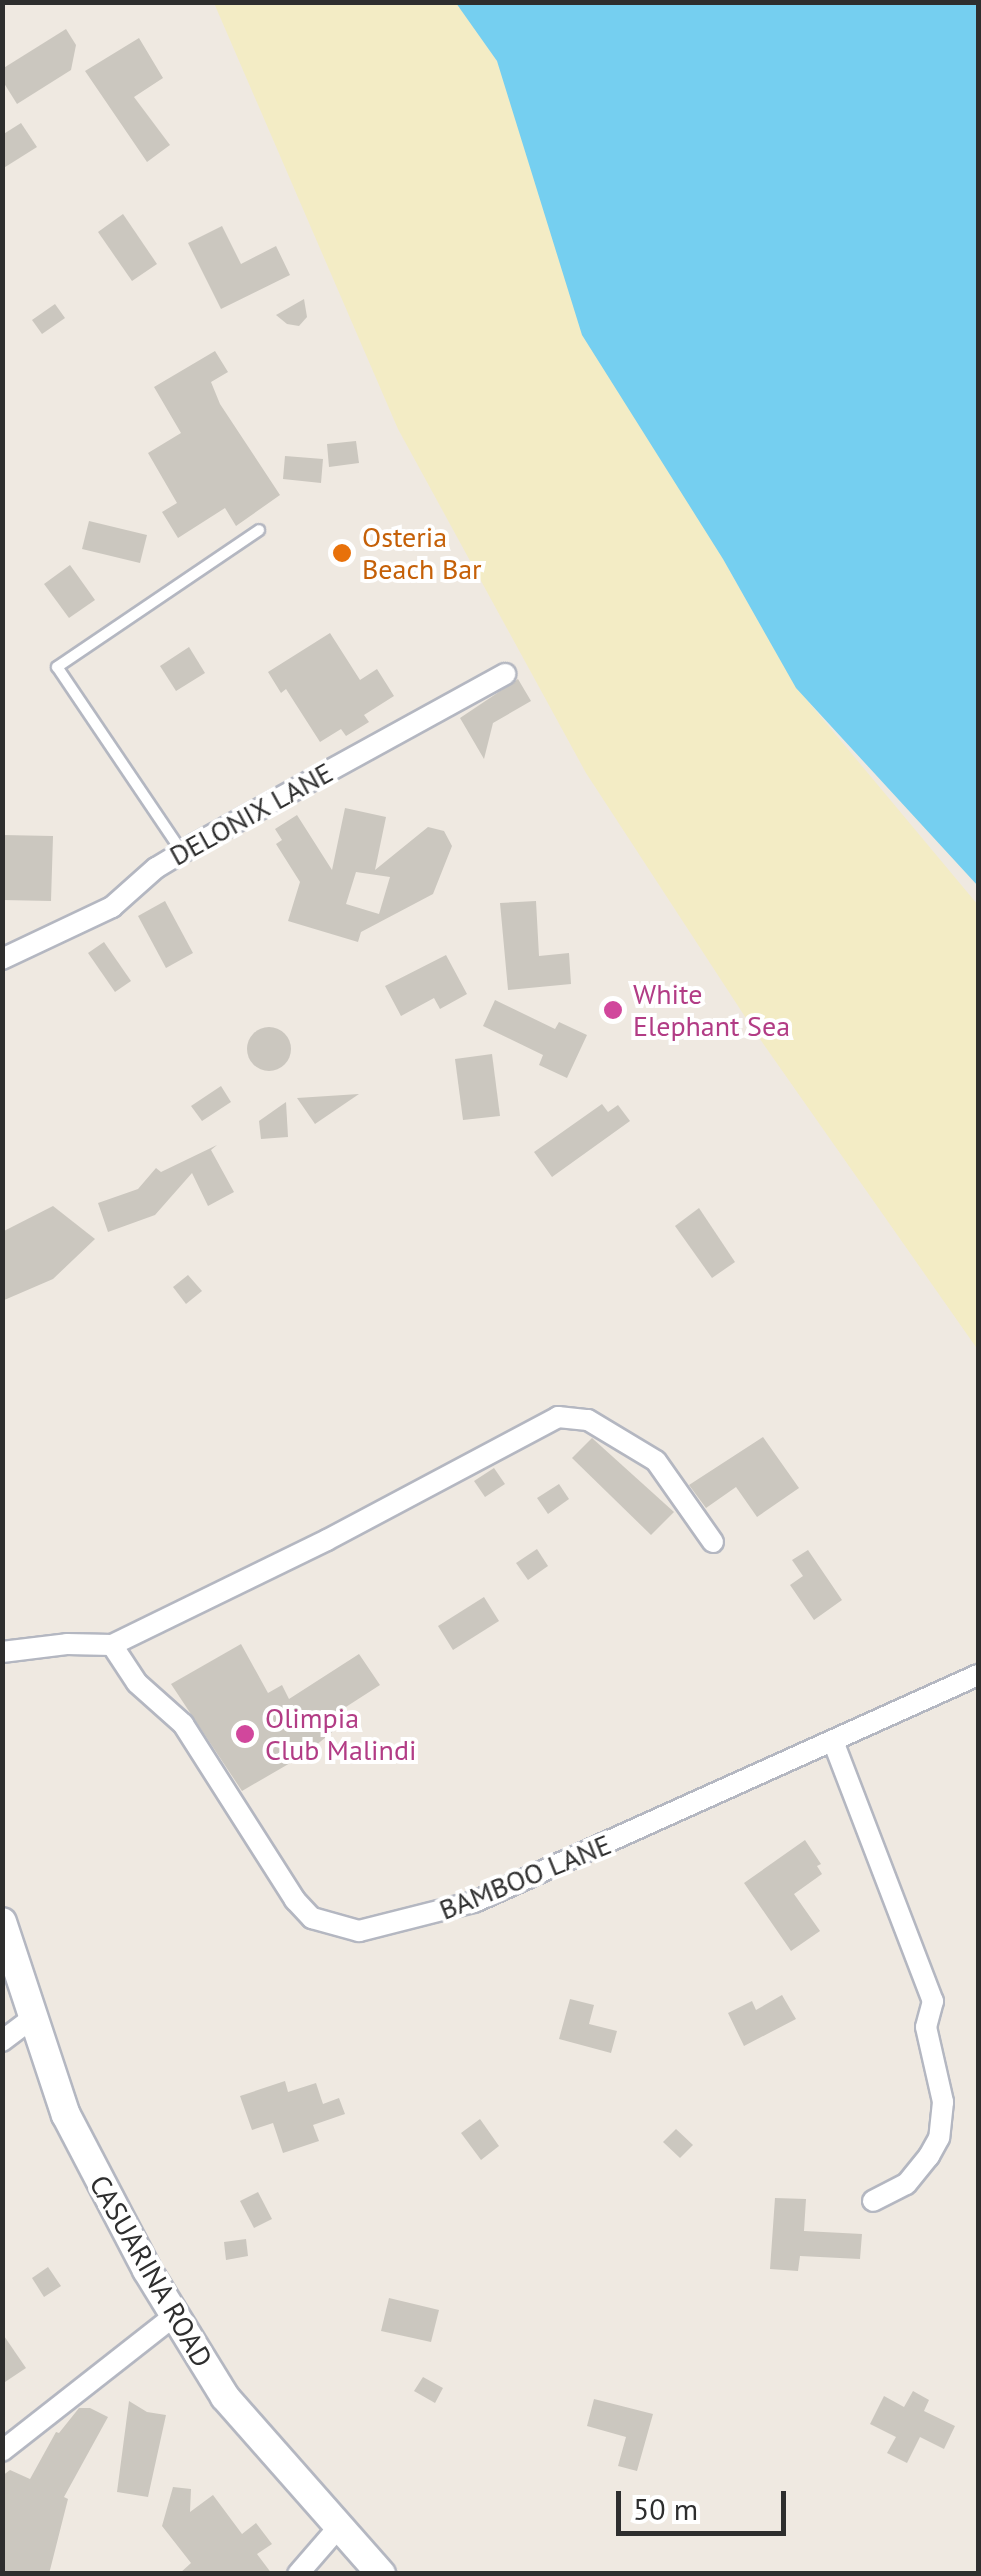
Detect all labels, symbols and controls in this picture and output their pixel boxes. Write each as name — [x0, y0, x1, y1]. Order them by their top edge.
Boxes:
place label: Osteria Beach Bar — [362, 520, 482, 586]
marker: Osteria Beach Bar — [331, 542, 353, 564]
street label: DELONIX LANE — [163, 755, 339, 873]
place label: White Elephant Sea — [633, 977, 790, 1043]
marker: White Elephant Sea — [602, 999, 624, 1021]
place label: Olimpia Club Malindi — [265, 1701, 416, 1767]
marker: Olimpia Club Malindi — [234, 1723, 256, 1745]
street label: BAMBOO LANE — [434, 1827, 616, 1927]
street label: CASUARINA ROAD — [82, 2169, 220, 2373]
scale bar — [621, 2471, 791, 2533]
text: 50 m — [633, 2489, 698, 2528]

